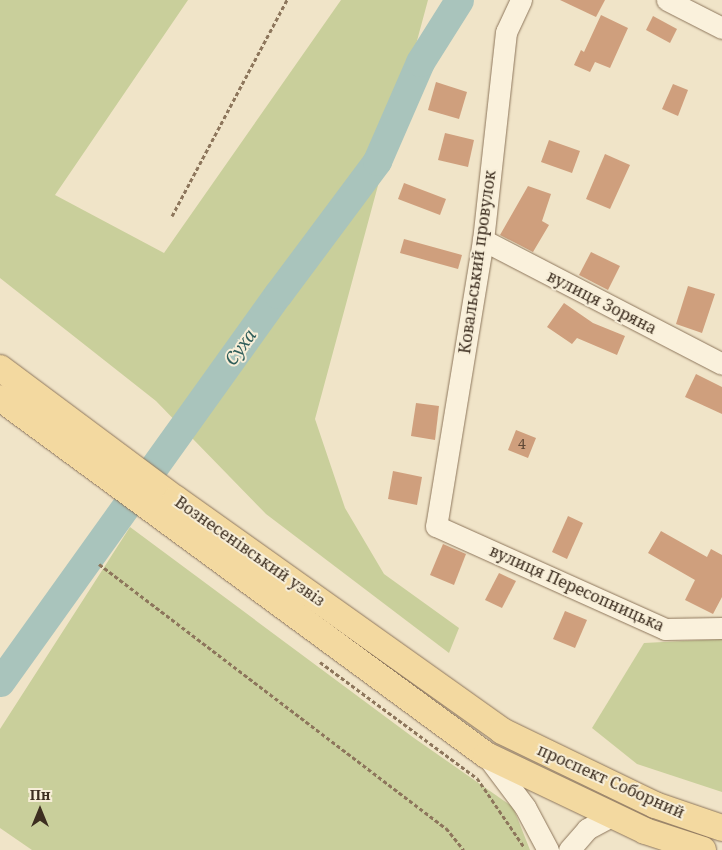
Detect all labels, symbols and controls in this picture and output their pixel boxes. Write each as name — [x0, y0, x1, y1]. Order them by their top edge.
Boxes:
street label: Ковальський провулок — [455, 169, 499, 355]
street label: вулиця Зоряна — [544, 266, 660, 338]
water label: Суха — [220, 325, 260, 369]
house number: 4 — [518, 436, 526, 452]
street label: Вознесенівський узвіз — [171, 492, 329, 610]
street label: вулиця Пересопницька — [487, 541, 667, 635]
street label: проспект Соборний — [534, 740, 688, 822]
north arrow — [15, 785, 65, 835]
text: Пн — [30, 785, 50, 804]

